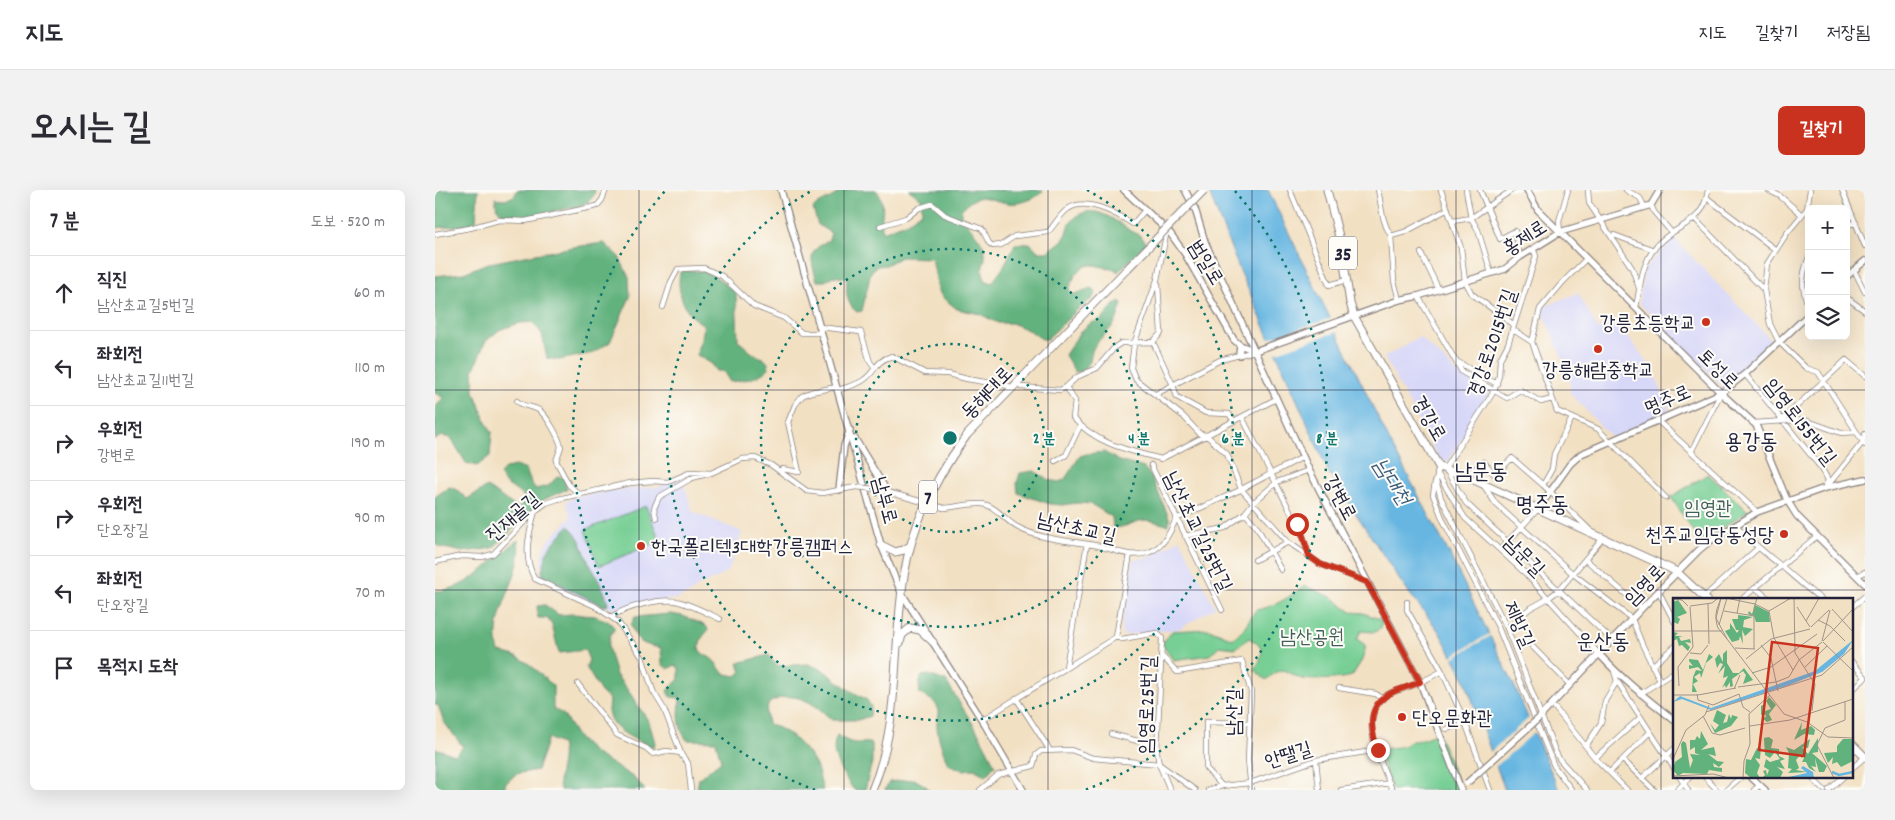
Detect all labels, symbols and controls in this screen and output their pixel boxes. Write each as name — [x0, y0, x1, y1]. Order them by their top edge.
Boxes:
text: 지도 — [25, 18, 64, 52]
text: 지도 — [1698, 22, 1727, 47]
text: 길찾기 — [1755, 22, 1799, 47]
text: 저장됨 — [1827, 22, 1870, 47]
text: 오시는 길 — [30, 105, 151, 155]
button: 길찾기 — [1778, 106, 1865, 155]
map controls — [1805, 205, 1850, 340]
button: + — [1805, 205, 1850, 250]
text: 7 분 — [50, 208, 80, 238]
text: 도보 · 520 m — [310, 211, 385, 234]
street label: 홍제로 — [1498, 215, 1554, 264]
street label: 범일로 — [1180, 236, 1229, 291]
road number: 35 — [1329, 236, 1357, 270]
button: − — [1805, 250, 1850, 295]
text: 직진 — [97, 268, 128, 295]
icon: ahead — [50, 279, 78, 307]
text: 60 m — [354, 282, 385, 305]
street label: 경강로2015번길 — [1462, 286, 1526, 402]
text: 남산초교길5번길 — [97, 295, 195, 318]
button: layers — [1805, 295, 1850, 340]
place label: 강릉초등학교 — [1599, 311, 1696, 339]
marker: 강릉초등학교 — [1700, 316, 1712, 328]
text: 좌회전 — [97, 343, 143, 370]
marker: 강릉해람중학교 — [1592, 343, 1604, 355]
street label: 토성로 — [1690, 343, 1744, 397]
icon: left — [50, 354, 78, 382]
text: 110 m — [355, 357, 385, 380]
place label: 강릉해람중학교 — [1542, 358, 1654, 386]
street label: 동해대로 — [956, 361, 1021, 427]
text: 남산초교길11번길 — [97, 370, 194, 393]
street label: 임영로155번길 — [1756, 373, 1841, 472]
street label: 명주로 — [1640, 379, 1696, 424]
street label: 경강로 — [1403, 392, 1452, 447]
text: 우회전 — [97, 418, 143, 445]
district label: 용강동 — [1724, 428, 1778, 459]
icon: right — [50, 429, 78, 457]
centre of rings — [941, 429, 959, 447]
text: 2 분 — [1033, 429, 1055, 451]
text: 4 분 — [1128, 429, 1150, 451]
text: 6 분 — [1222, 429, 1244, 451]
text: 8 분 — [1316, 429, 1338, 451]
text: 190 m — [351, 432, 385, 455]
text: 강변로 — [97, 445, 136, 468]
water label: 남대천 — [1364, 453, 1418, 514]
district label: 남문동 — [1454, 458, 1508, 489]
street label: 남산초교길25번길 — [1155, 467, 1238, 597]
street label: 강변로 — [1315, 471, 1362, 526]
street label: 남부로 — [863, 474, 903, 528]
road number: 7 — [919, 480, 937, 514]
street label: 진재골길 — [480, 487, 547, 550]
district label: 명주동 — [1515, 491, 1569, 522]
text: 우회전 — [97, 493, 143, 520]
park label: 임영관 — [1684, 496, 1732, 524]
icon: right — [50, 504, 78, 532]
text: 90 m — [354, 507, 385, 530]
street label: 남산초교길 — [1034, 507, 1119, 553]
route start — [1286, 513, 1309, 536]
text: 단오장길 — [97, 520, 149, 543]
place label: 천주교임당동성당 — [1645, 523, 1774, 551]
marker: 천주교임당동성당 — [1778, 528, 1790, 540]
street label: 남문길 — [1496, 530, 1550, 584]
place label: 한국폴리텍3대학강릉캠퍼스 — [651, 535, 853, 563]
marker: 한국폴리텍3대학강릉캠퍼스 — [635, 540, 647, 552]
street label: 임영로 — [1619, 559, 1673, 613]
text: 좌회전 — [97, 568, 143, 595]
icon: left — [50, 579, 78, 607]
text: 70 m — [355, 582, 385, 605]
text: 단오장길 — [97, 595, 149, 618]
street label: 제방길 — [1495, 597, 1540, 653]
inset map — [1673, 598, 1853, 778]
park label: 남산공원 — [1280, 625, 1344, 653]
district label: 운산동 — [1576, 628, 1630, 659]
icon: arrive — [50, 654, 78, 682]
text: 목적지 도착 — [97, 655, 178, 682]
street label: 임영로25번길 — [1133, 655, 1165, 755]
street label: 남산길 — [1222, 688, 1250, 736]
place label: 단오문화관 — [1412, 706, 1492, 734]
marker: 단오문화관 — [1396, 711, 1408, 723]
street label: 안땔길 — [1262, 736, 1316, 778]
route end — [1367, 739, 1390, 762]

